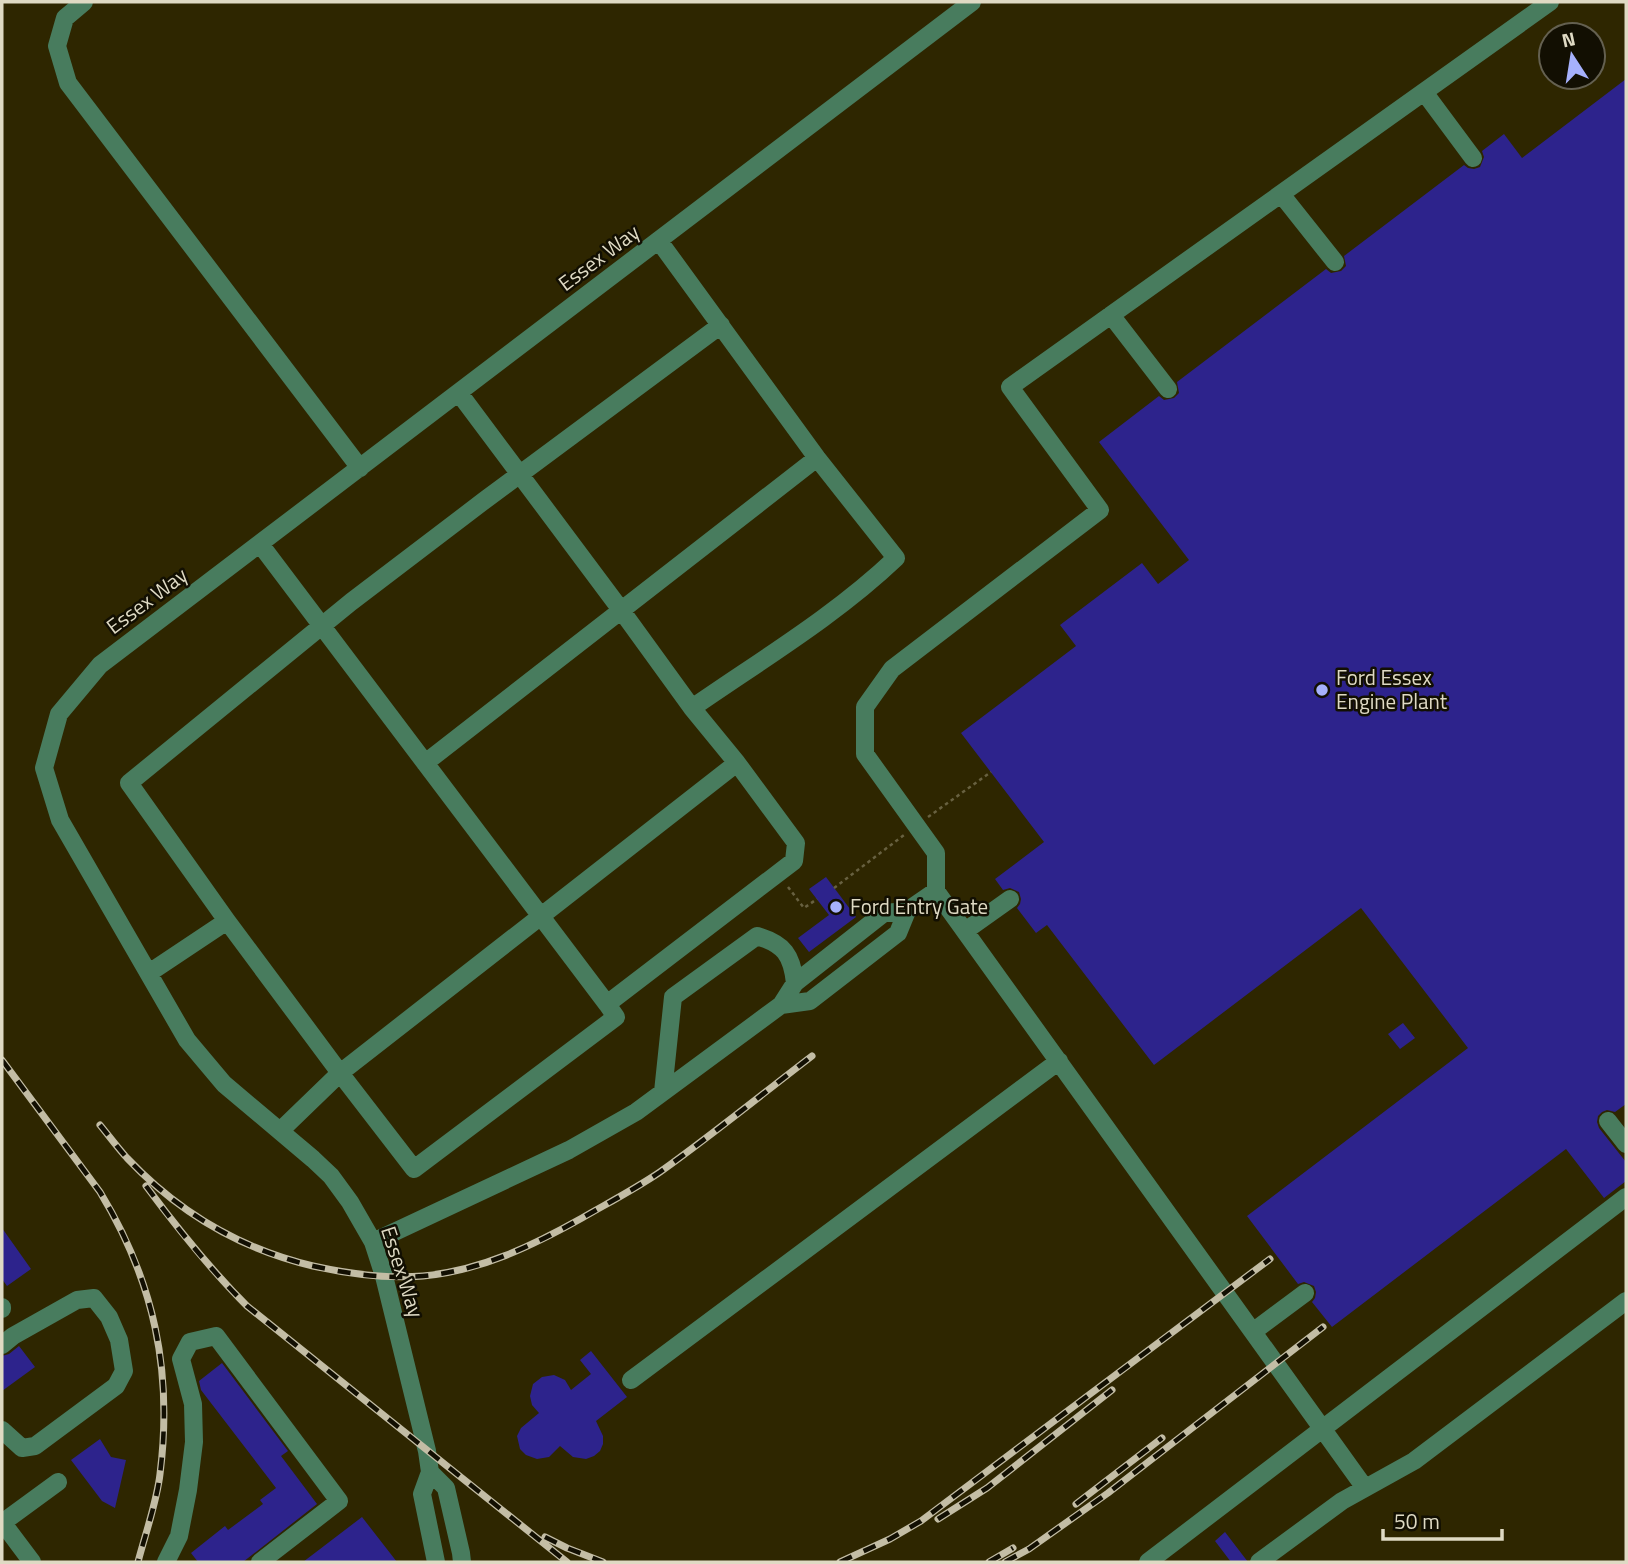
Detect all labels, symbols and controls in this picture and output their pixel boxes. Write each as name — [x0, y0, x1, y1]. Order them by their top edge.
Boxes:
north arrow — [1537, 21, 1607, 91]
text: N — [1559, 23, 1578, 54]
street label: Essex Way — [551, 216, 646, 298]
street label: Essex Way — [99, 559, 194, 641]
place label: Ford Essex Engine Plant — [1336, 661, 1448, 717]
marker: Ford Essex Engine Plant — [1314, 682, 1330, 698]
place label: Ford Entry Gate — [850, 890, 988, 922]
marker: Ford Entry Gate — [828, 899, 844, 915]
street label: Essex Way — [373, 1222, 433, 1322]
scale bar — [1383, 1498, 1502, 1542]
text: 50 m — [1394, 1505, 1440, 1537]

